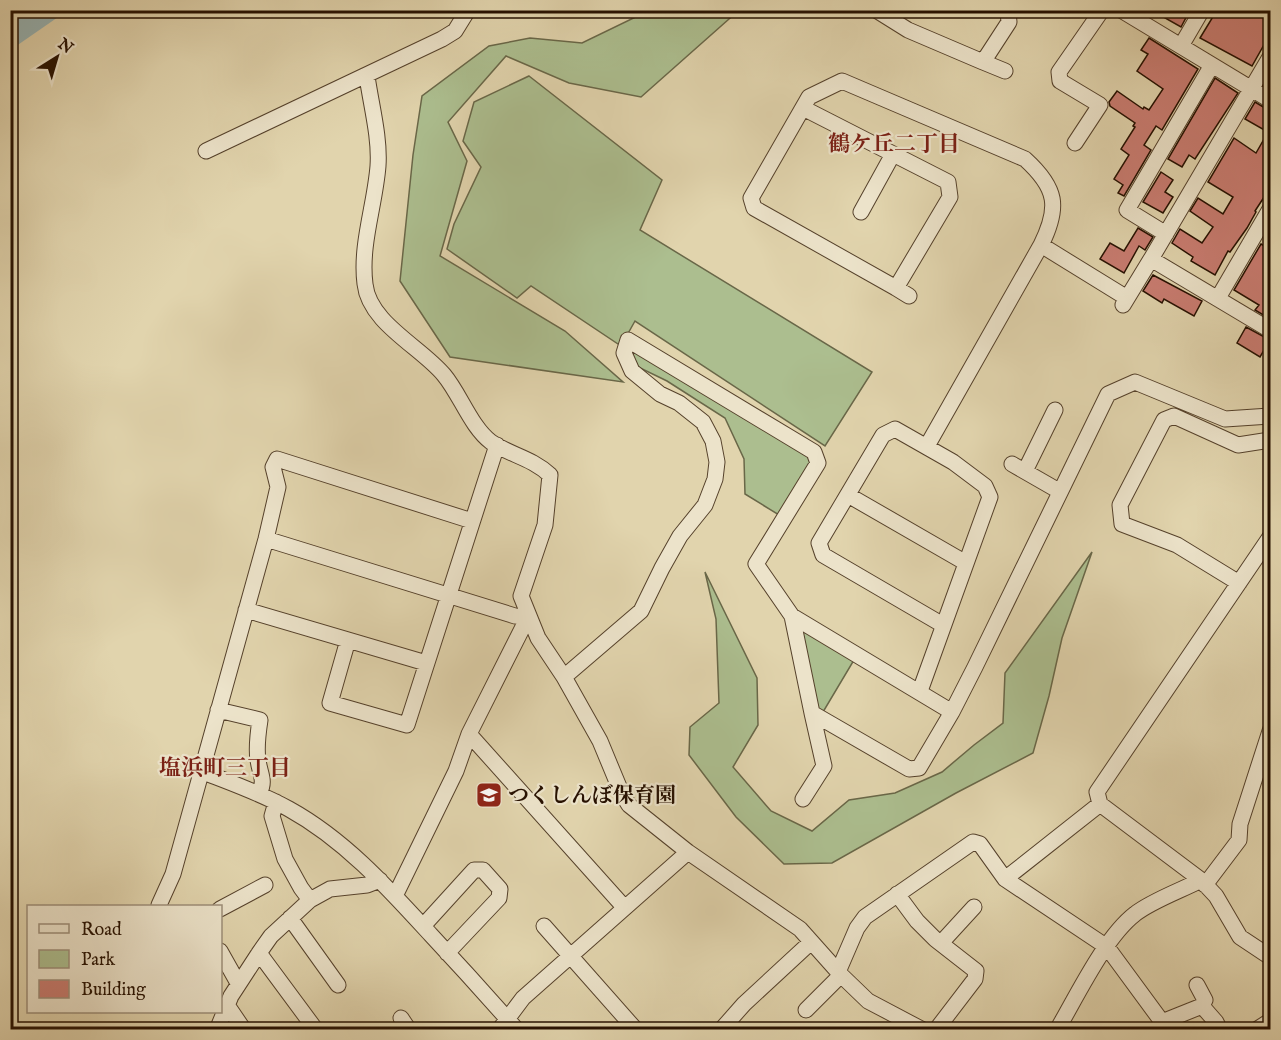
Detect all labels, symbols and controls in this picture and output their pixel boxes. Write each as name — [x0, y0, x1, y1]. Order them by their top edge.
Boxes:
north arrow — [27, 27, 87, 87]
text: N — [52, 34, 76, 59]
district label: 鶴ケ丘二丁目 — [828, 131, 960, 159]
district label: 塩浜町三丁目 — [159, 755, 291, 783]
school or university icon: つくしんぼ保育園 — [474, 780, 504, 810]
place label: つくしんぼ保育園 — [508, 783, 676, 810]
legend — [27, 905, 222, 1013]
text: Road — [81, 919, 122, 942]
text: Park — [81, 949, 116, 972]
text: Building — [81, 979, 146, 1002]

